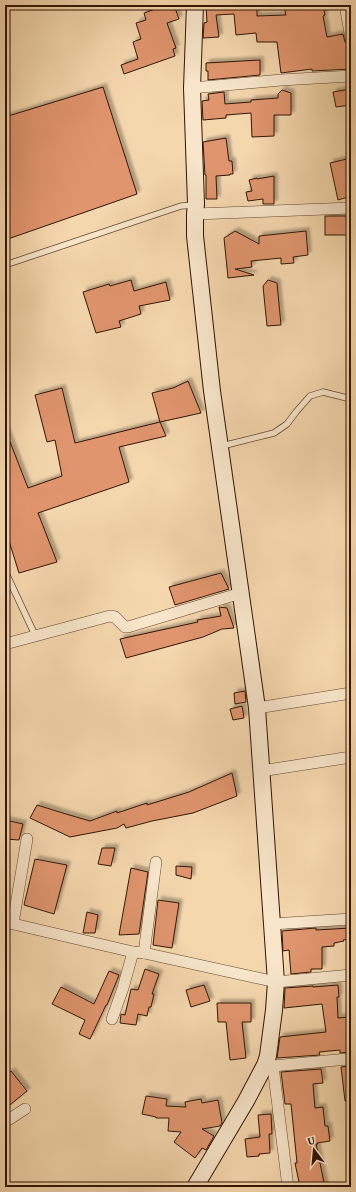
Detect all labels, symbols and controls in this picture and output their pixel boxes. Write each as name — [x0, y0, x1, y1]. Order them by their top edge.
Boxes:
north arrow — [294, 1130, 334, 1170]
text: U — [305, 1132, 318, 1149]

